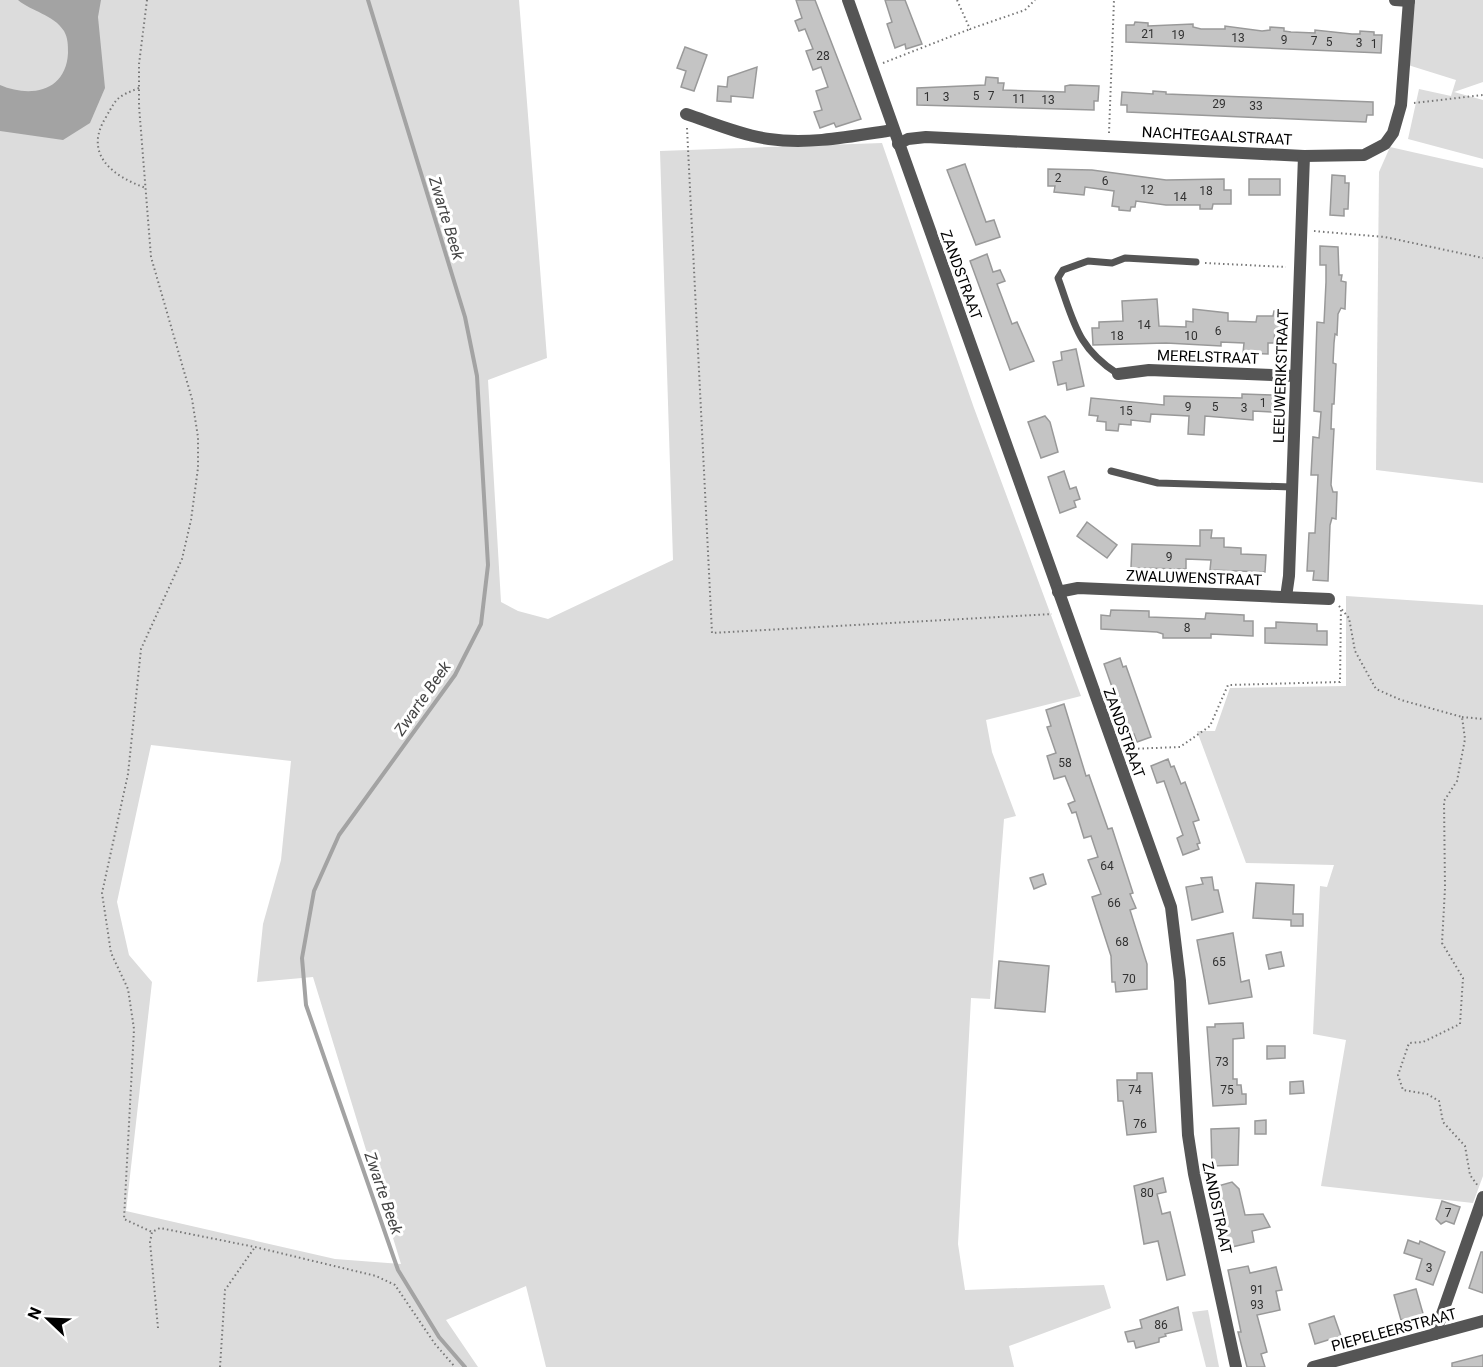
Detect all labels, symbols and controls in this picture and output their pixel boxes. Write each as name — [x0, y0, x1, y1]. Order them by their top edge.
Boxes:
house number: 21 — [1141, 27, 1155, 41]
house number: 19 — [1171, 28, 1185, 42]
house number: 13 — [1231, 31, 1245, 45]
house number: 9 — [1281, 33, 1287, 47]
house number: 7 — [1311, 34, 1318, 48]
house number: 5 — [1326, 35, 1333, 49]
house number: 3 — [1356, 36, 1362, 50]
house number: 1 — [1371, 37, 1377, 51]
house number: 28 — [816, 49, 830, 63]
house number: 5 — [973, 89, 980, 103]
house number: 7 — [988, 89, 995, 103]
house number: 1 — [924, 90, 930, 104]
house number: 3 — [943, 90, 949, 104]
house number: 11 — [1012, 92, 1026, 106]
house number: 13 — [1041, 93, 1055, 107]
house number: 29 — [1212, 97, 1226, 111]
house number: 33 — [1249, 99, 1263, 113]
street label: NACHTEGAALSTRAAT — [1141, 123, 1293, 149]
house number: 2 — [1055, 171, 1062, 185]
water label: Zwarte Beek — [425, 173, 469, 263]
house number: 6 — [1102, 174, 1109, 188]
house number: 12 — [1140, 183, 1154, 197]
house number: 18 — [1199, 184, 1213, 198]
house number: 14 — [1173, 190, 1187, 204]
street label: ZANDSTRAAT — [936, 228, 986, 322]
street label: LEEUWERIKSTRAAT — [1270, 309, 1292, 443]
house number: 14 — [1137, 318, 1151, 332]
house number: 6 — [1215, 324, 1222, 338]
house number: 18 — [1110, 329, 1124, 343]
house number: 10 — [1184, 329, 1198, 343]
street label: MERELSTRAAT — [1157, 346, 1259, 368]
house number: 1 — [1260, 396, 1266, 410]
house number: 9 — [1185, 400, 1191, 414]
house number: 5 — [1212, 400, 1219, 414]
house number: 3 — [1241, 401, 1247, 415]
house number: 15 — [1119, 404, 1133, 418]
house number: 9 — [1166, 550, 1172, 564]
street label: ZWALUWENSTRAAT — [1126, 567, 1263, 589]
house number: 8 — [1184, 621, 1191, 635]
water label: Zwarte Beek — [389, 657, 456, 740]
street label: ZANDSTRAAT — [1099, 686, 1149, 780]
house number: 58 — [1058, 756, 1072, 770]
house number: 64 — [1100, 859, 1114, 873]
house number: 66 — [1107, 896, 1121, 910]
house number: 68 — [1115, 935, 1129, 949]
house number: 65 — [1212, 955, 1226, 969]
house number: 70 — [1122, 972, 1136, 986]
house number: 73 — [1215, 1055, 1229, 1069]
house number: 74 — [1128, 1083, 1142, 1097]
house number: 75 — [1220, 1083, 1234, 1097]
house number: 76 — [1133, 1117, 1147, 1131]
water label: Zwarte Beek — [360, 1148, 407, 1238]
street label: ZANDSTRAAT — [1198, 1160, 1236, 1256]
house number: 80 — [1140, 1186, 1154, 1200]
house number: 7 — [1445, 1206, 1452, 1220]
house number: 3 — [1426, 1261, 1432, 1275]
house number: 91 — [1250, 1283, 1264, 1297]
north arrow — [18, 1289, 78, 1349]
house number: 93 — [1250, 1298, 1264, 1312]
text: N — [24, 1304, 46, 1322]
street label: PIEPELEERSTRAAT — [1329, 1305, 1459, 1355]
house number: 86 — [1154, 1318, 1168, 1332]

